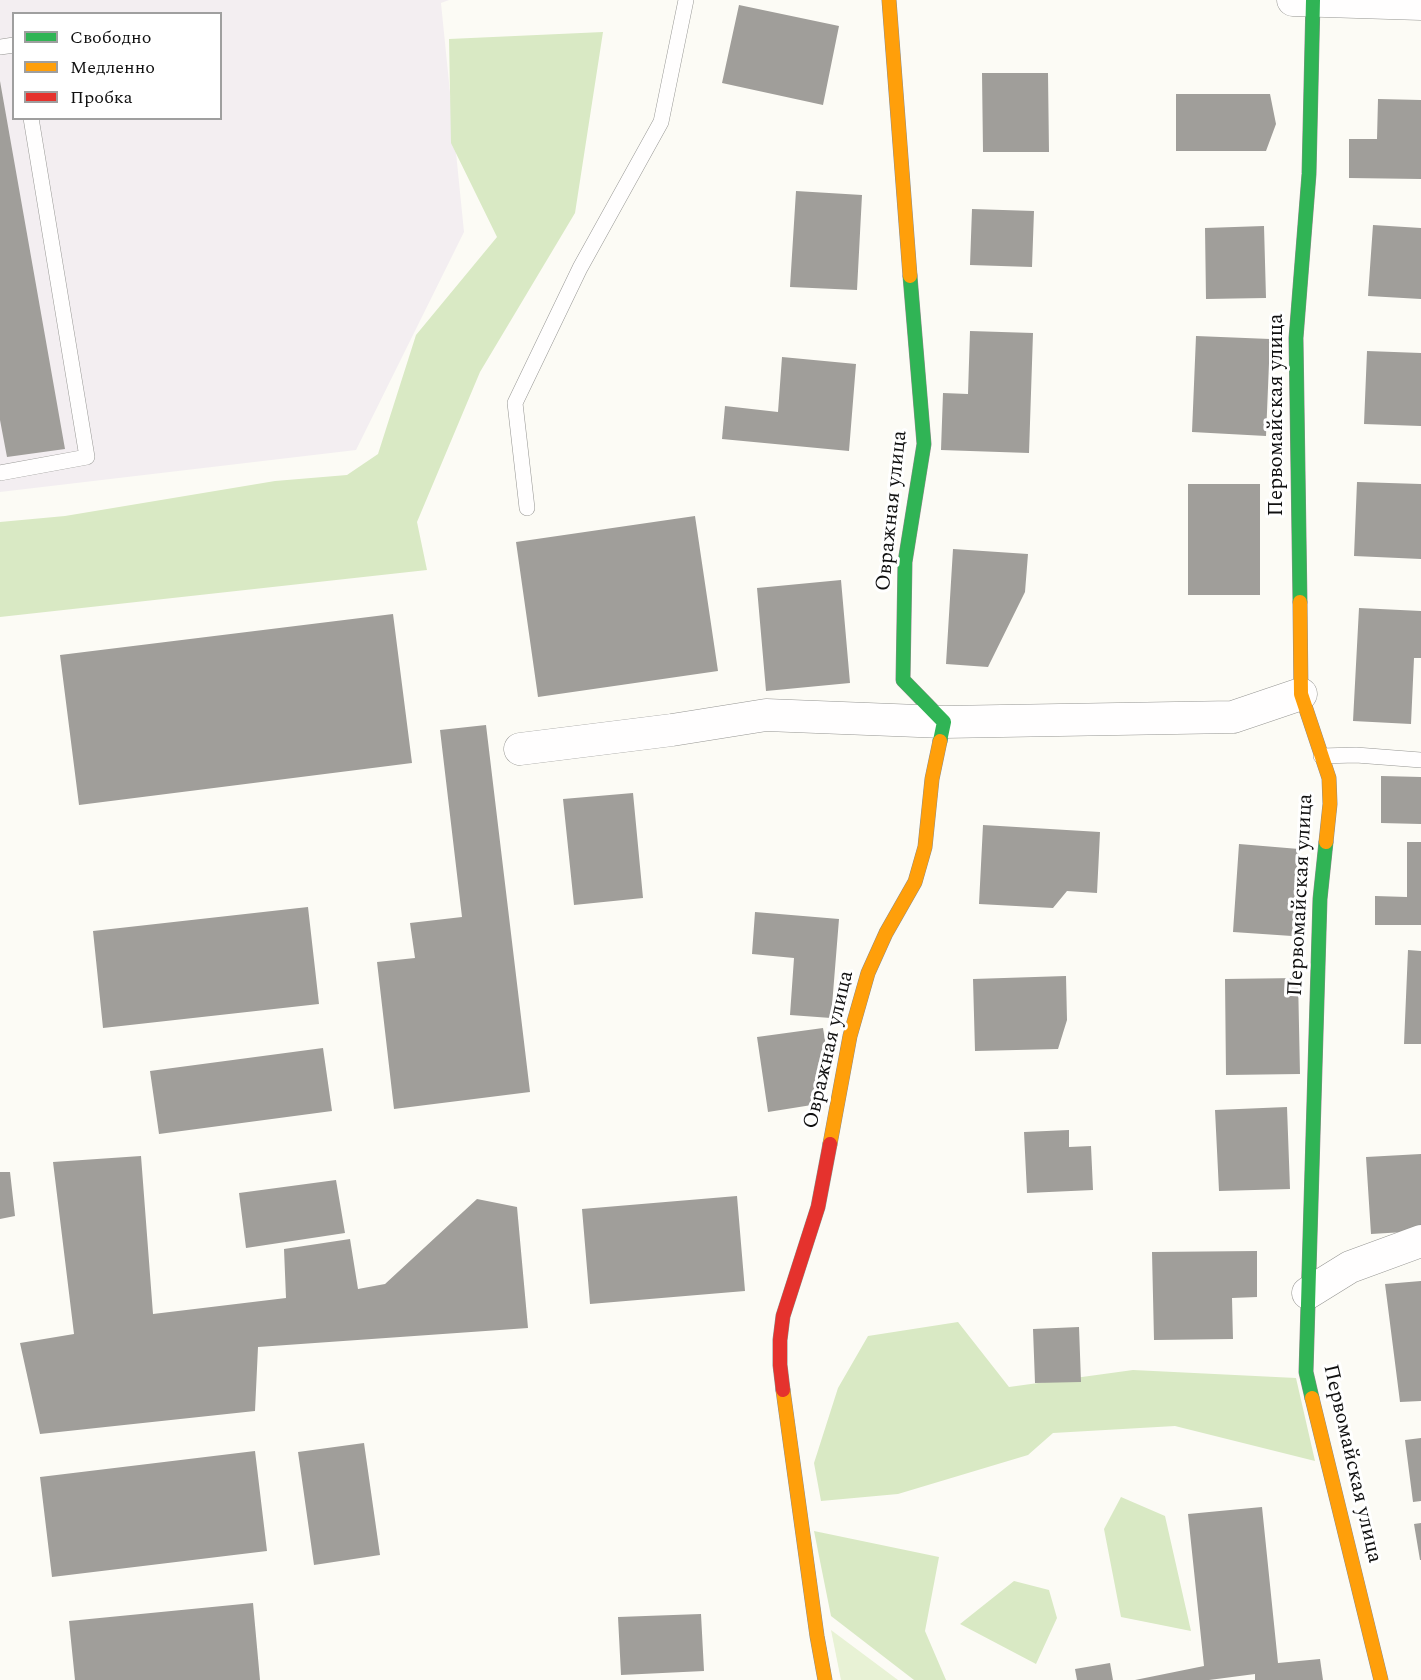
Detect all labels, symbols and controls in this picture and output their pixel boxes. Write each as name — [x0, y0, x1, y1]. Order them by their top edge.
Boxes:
legend — [12, 12, 222, 120]
text: Свободно — [70, 24, 151, 51]
text: Медленно — [70, 54, 155, 81]
text: Пробка — [70, 84, 132, 111]
street label: Первомайская улица — [1265, 314, 1291, 516]
street label: Овражная улица — [872, 429, 914, 593]
street label: Первомайская улица — [1284, 793, 1320, 997]
street label: Овражная улица — [800, 968, 860, 1132]
street label: Первомайская улица — [1316, 1362, 1386, 1566]

